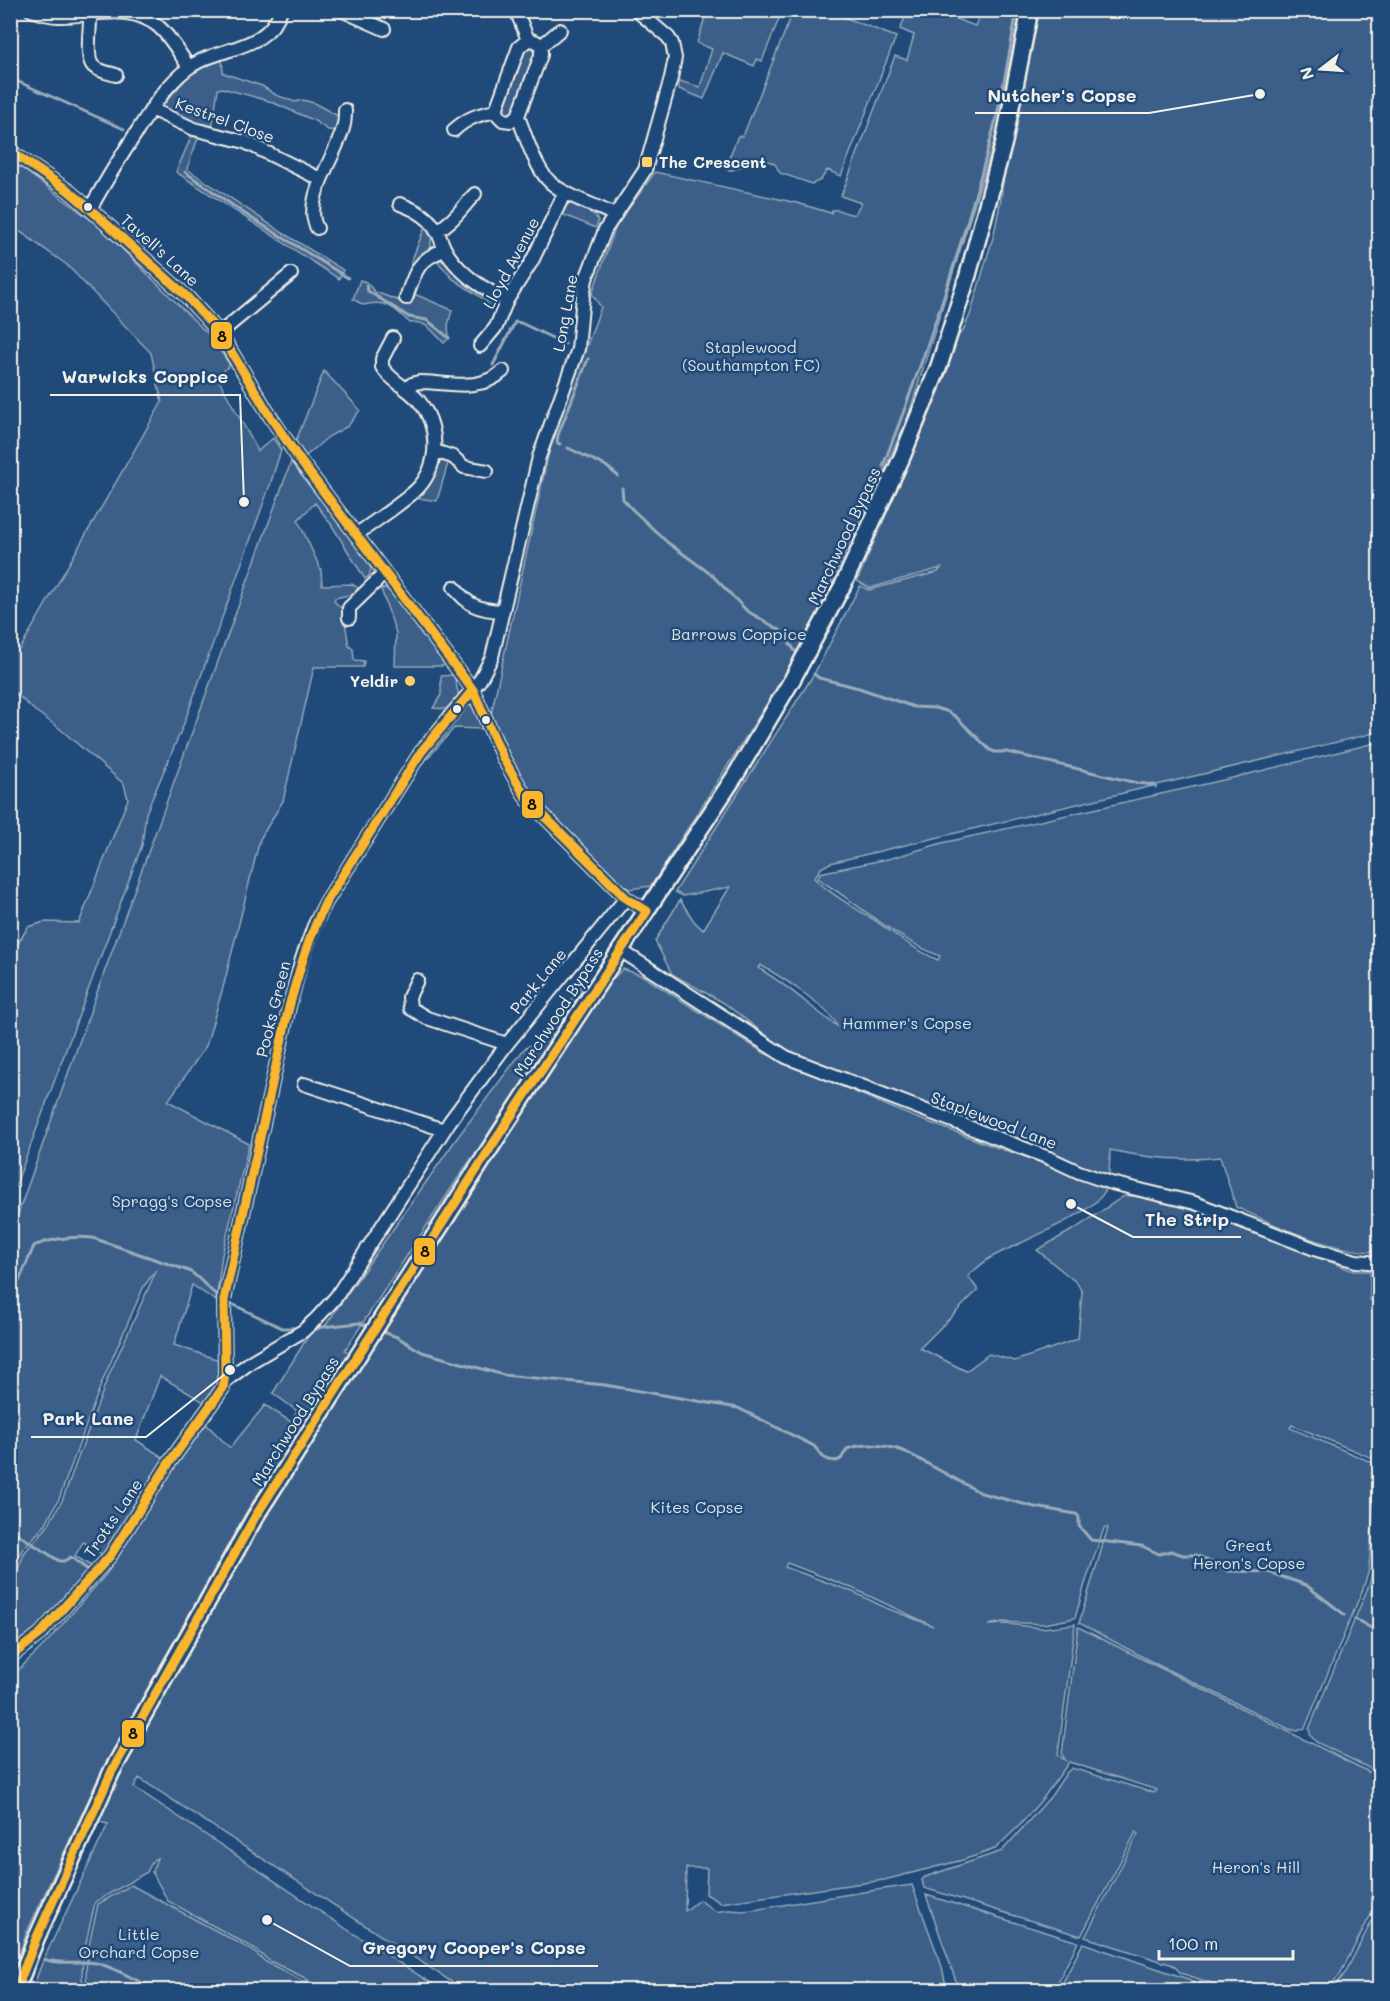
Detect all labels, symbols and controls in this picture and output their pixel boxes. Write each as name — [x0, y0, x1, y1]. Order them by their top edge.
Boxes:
north arrow — [1291, 39, 1351, 99]
text: N — [1294, 65, 1318, 82]
callout: Nutcher's Copse — [975, 77, 1149, 113]
text: Nutcher's Copse — [987, 83, 1137, 107]
street label: Kestrel Close — [173, 92, 278, 147]
place label: The Crescent — [659, 151, 766, 172]
marker: The Crescent — [640, 155, 654, 169]
unlabelled marker — [82, 201, 94, 213]
street label: Tavell's Lane — [117, 209, 204, 291]
street label: Lloyd Avenue — [478, 213, 544, 312]
street label: Long Lane — [547, 273, 582, 353]
line badge: 8 — [210, 321, 233, 350]
text: 8 — [217, 325, 227, 346]
park label: Staplewood (Southampton FC) — [682, 336, 820, 375]
callout: Warwicks Coppice — [50, 359, 240, 395]
text: Warwicks Coppice — [62, 364, 228, 388]
street label: Marchwood Bypass — [802, 464, 885, 608]
park label: Barrows Coppice — [671, 623, 807, 644]
place label: Yeldir — [350, 670, 398, 691]
marker: Yeldir — [403, 674, 417, 688]
unlabelled marker — [451, 703, 463, 715]
unlabelled marker — [480, 714, 492, 726]
line badge: 8 — [521, 790, 544, 819]
text: 8 — [527, 793, 537, 814]
street label: Marchwood Bypass — [508, 943, 607, 1080]
street label: Park Lane — [505, 944, 570, 1018]
street label: Pooks Green — [250, 958, 295, 1059]
park label: Hammer's Copse — [842, 1012, 972, 1033]
street label: Staplewood Lane — [928, 1086, 1060, 1153]
park label: Spragg's Copse — [112, 1190, 232, 1211]
callout: The Strip — [1133, 1201, 1241, 1237]
text: The Strip — [1145, 1207, 1229, 1231]
line badge: 8 — [413, 1237, 436, 1266]
text: 8 — [420, 1240, 430, 1261]
street label: Marchwood Bypass — [246, 1352, 343, 1490]
callout: Park Lane — [31, 1401, 146, 1437]
text: Park Lane — [42, 1406, 134, 1430]
street label: Trotts Lane — [79, 1474, 147, 1561]
park label: Kites Copse — [651, 1496, 743, 1517]
park label: Great Heron's Copse — [1193, 1534, 1305, 1573]
line badge: 8 — [121, 1719, 145, 1748]
text: 8 — [128, 1722, 138, 1743]
park label: Heron's Hill — [1212, 1856, 1300, 1877]
park label: Little Orchard Copse — [79, 1923, 199, 1962]
scale bar — [1159, 1923, 1292, 1961]
callout: Gregory Cooper's Copse — [350, 1930, 598, 1966]
text: 100 m — [1168, 1931, 1218, 1955]
text: Gregory Cooper's Copse — [362, 1935, 586, 1959]

